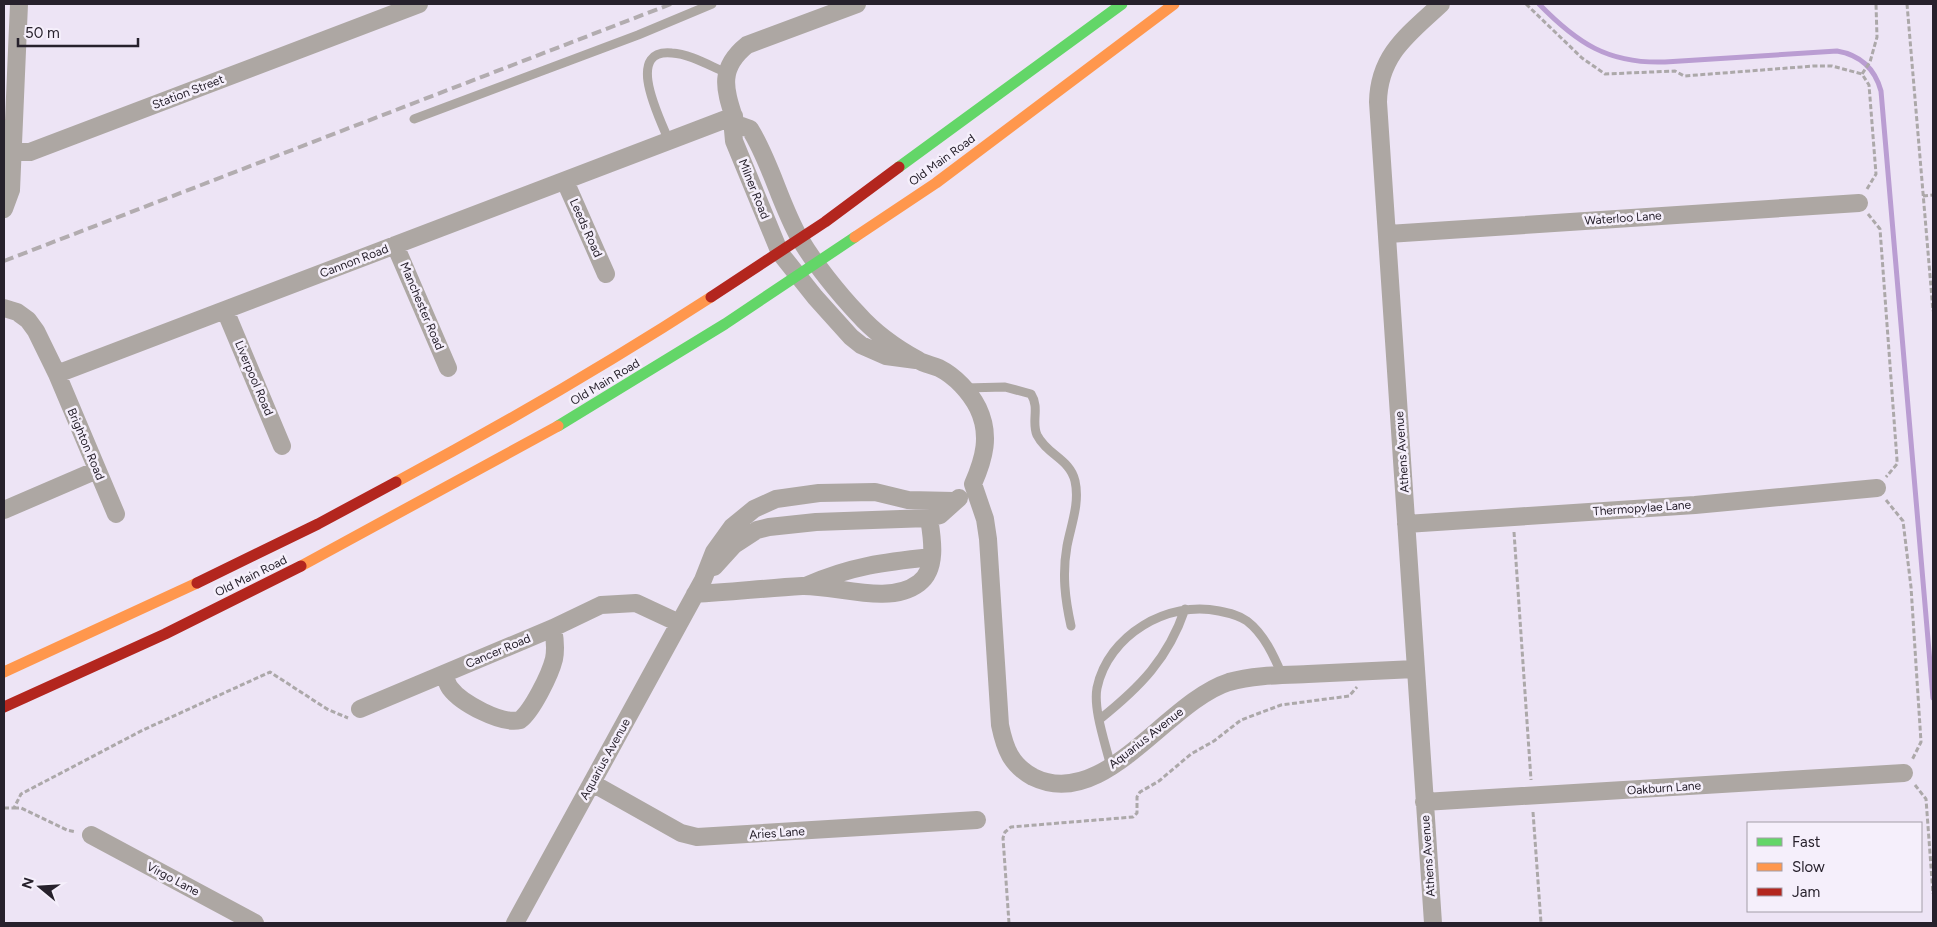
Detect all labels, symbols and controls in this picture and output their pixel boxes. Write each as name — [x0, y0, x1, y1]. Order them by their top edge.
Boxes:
scale bar — [18, 15, 138, 47]
text: 50 m — [25, 24, 60, 42]
street label: Station Street — [150, 72, 226, 112]
street label: Old Main Road — [906, 131, 978, 189]
street label: Milner Road — [736, 157, 772, 221]
street label: Leeds Road — [567, 197, 605, 259]
street label: Waterloo Lane — [1584, 208, 1663, 228]
street label: Cannon Road — [318, 241, 390, 281]
street label: Manchester Road — [397, 260, 447, 352]
street label: Liverpool Road — [232, 338, 276, 418]
street label: Old Main Road — [568, 356, 642, 408]
street label: Brighton Road — [65, 406, 107, 482]
street label: Athens Avenue — [1392, 410, 1412, 493]
street label: Thermopylae Lane — [1593, 498, 1692, 518]
street label: Old Main Road — [213, 553, 289, 599]
street label: Cancer Road — [463, 631, 533, 671]
street label: Aquarius Avenue — [1106, 704, 1186, 771]
street label: Aquarius Avenue — [577, 716, 633, 802]
street label: Oakburn Lane — [1626, 778, 1702, 798]
street label: Athens Avenue — [1418, 814, 1438, 897]
legend — [1747, 822, 1922, 912]
street label: Aries Lane — [749, 824, 806, 842]
text: Fast — [1792, 833, 1821, 851]
text: Slow — [1792, 858, 1825, 876]
street label: Virgo Lane — [144, 859, 202, 899]
north arrow — [15, 862, 65, 912]
text: N — [18, 875, 38, 891]
text: Jam — [1792, 883, 1820, 901]

